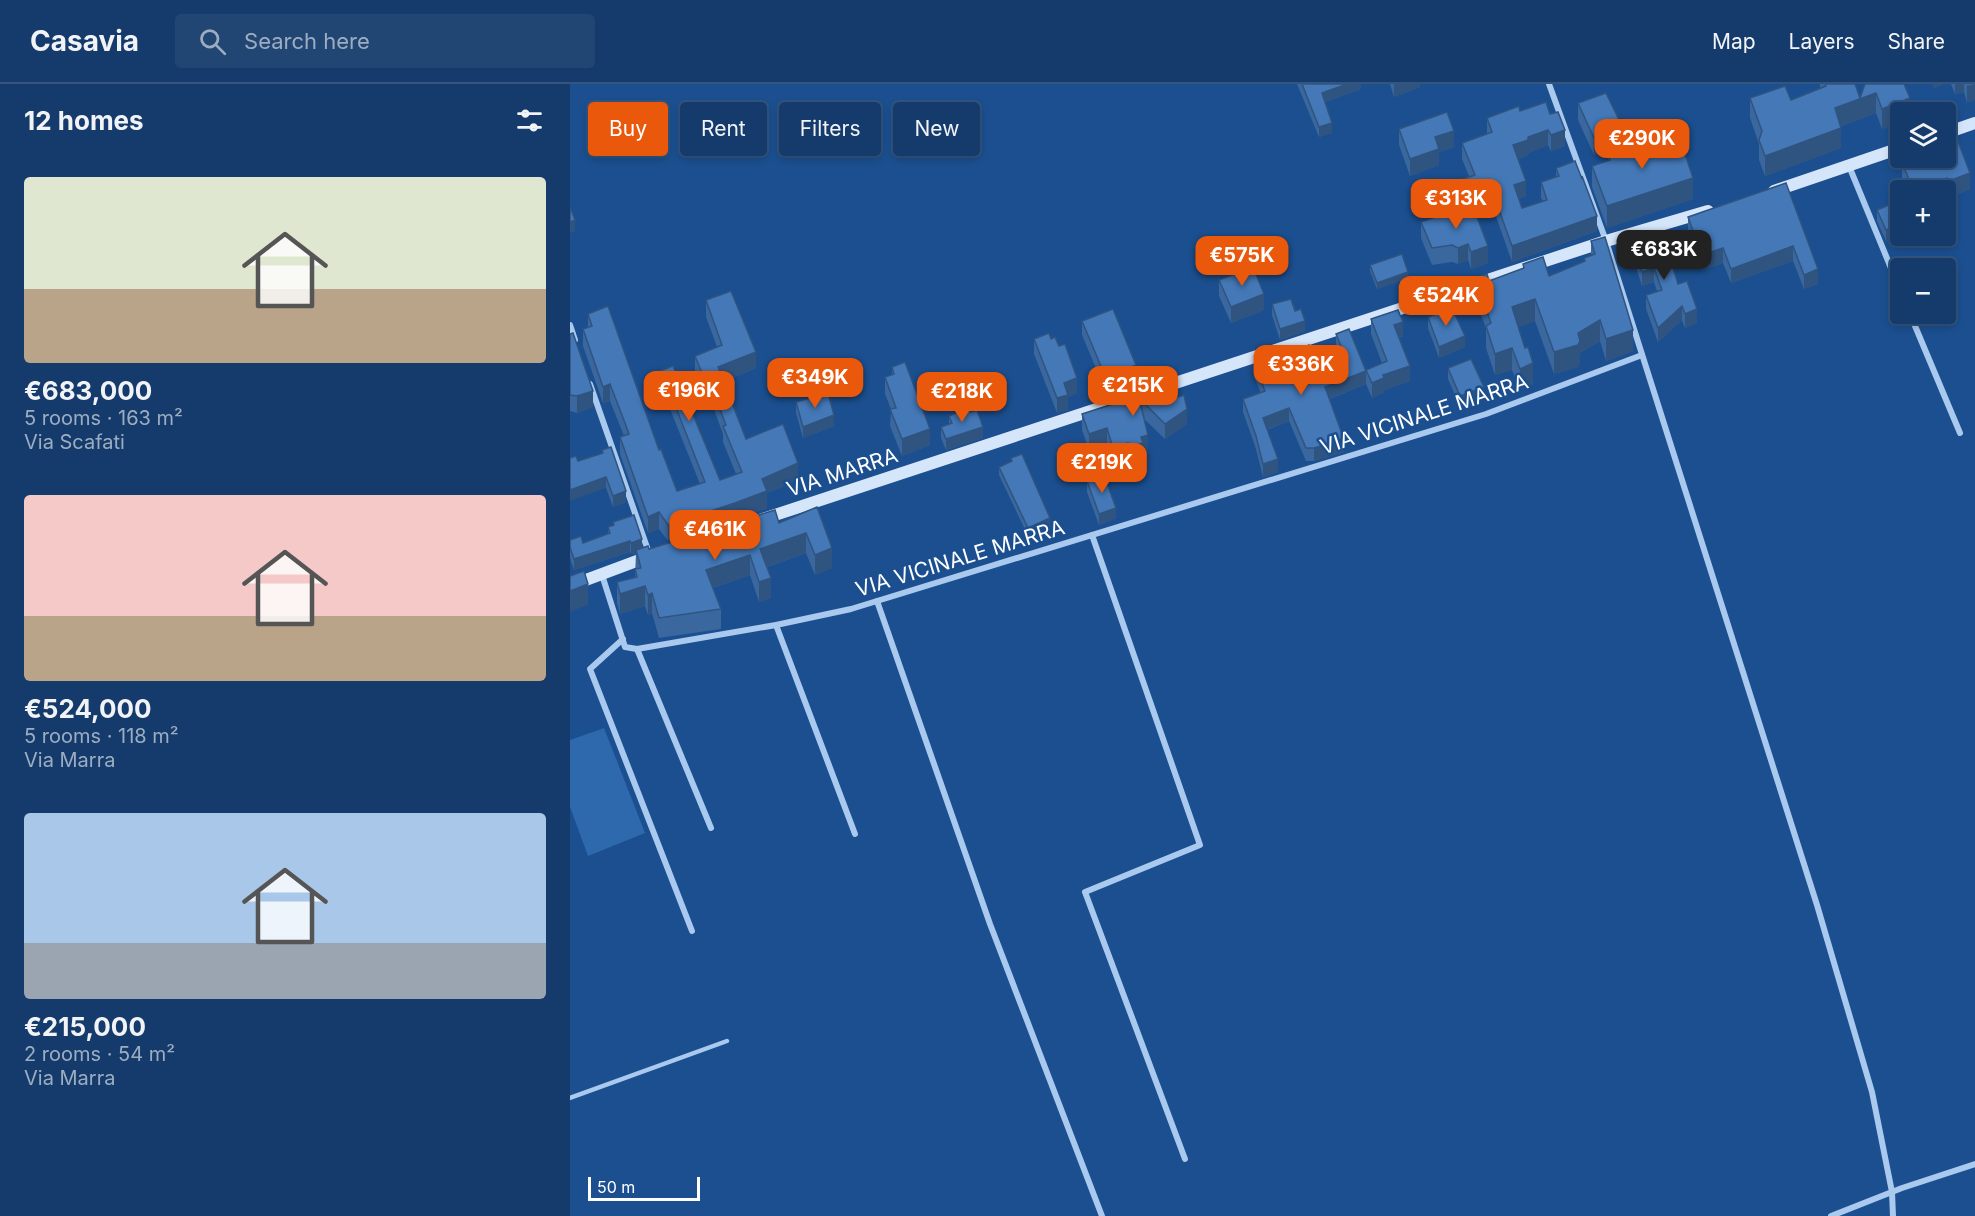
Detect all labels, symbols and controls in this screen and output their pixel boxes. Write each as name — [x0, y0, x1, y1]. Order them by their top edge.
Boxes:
search box — [175, 14, 595, 68]
text: Casavia — [30, 24, 139, 58]
icon: search — [196, 25, 229, 58]
text: Search here — [244, 28, 370, 54]
text: Map — [1712, 29, 1756, 54]
text: Layers — [1789, 29, 1855, 54]
text: Share — [1888, 29, 1945, 54]
chip: Buy — [588, 102, 668, 156]
chip: Rent — [680, 102, 767, 156]
chip: Filters — [779, 102, 881, 156]
chip: New — [893, 102, 980, 156]
map controls — [1890, 102, 1956, 324]
button: layers — [1890, 102, 1956, 168]
icon: filters — [513, 104, 546, 137]
text: 12 homes — [24, 105, 144, 136]
pin: €290K — [1600, 119, 1684, 170]
text: €290K — [1608, 126, 1676, 150]
pin: €313K — [1414, 179, 1498, 230]
button: + — [1890, 180, 1956, 246]
text: €313K — [1425, 186, 1487, 210]
icon: home — [231, 216, 339, 324]
pin: €683K — [1622, 230, 1706, 281]
pin: €575K — [1200, 236, 1284, 287]
text: €683K — [1631, 237, 1698, 261]
text: €575K — [1209, 243, 1275, 267]
button: − — [1890, 258, 1956, 324]
pin: €524K — [1404, 276, 1488, 327]
text: €524K — [1413, 283, 1479, 307]
pin: €336K — [1259, 345, 1343, 396]
text: €336K — [1268, 352, 1334, 376]
pin: €349K — [773, 358, 857, 409]
text: €349K — [781, 365, 849, 389]
pin: €215K — [1091, 366, 1175, 417]
street label: VIA VICINALE MARRA — [1317, 369, 1531, 459]
pin: €196K — [647, 371, 731, 422]
pin: €218K — [920, 372, 1004, 423]
text: €215K — [1102, 373, 1164, 397]
text: €683,000 — [24, 375, 152, 406]
text: €196K — [658, 378, 720, 402]
text: €218K — [931, 379, 993, 403]
text: 5 rooms · 163 m² — [24, 406, 183, 430]
text: Via Scafati — [24, 430, 125, 454]
street label: VIA MARRA — [783, 442, 901, 502]
pin: €219K — [1060, 443, 1144, 494]
text: €219K — [1071, 450, 1133, 474]
pin: €461K — [673, 510, 757, 561]
street label: VIA VICINALE MARRA — [852, 514, 1068, 602]
text: €461K — [683, 517, 747, 541]
icon: home — [231, 534, 339, 642]
text: €524,000 — [24, 693, 152, 724]
text: 5 rooms · 118 m² — [24, 724, 179, 748]
text: Via Marra — [24, 748, 115, 772]
icon: home — [231, 852, 339, 960]
text: €215,000 — [24, 1011, 146, 1042]
text: 2 rooms · 54 m² — [24, 1042, 175, 1066]
text: Via Marra — [24, 1066, 115, 1090]
scale bar — [588, 1174, 700, 1202]
text: 50 m — [597, 1177, 635, 1197]

